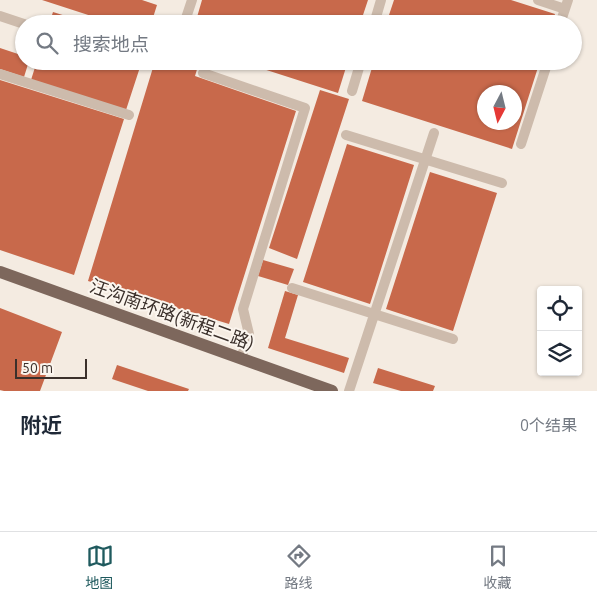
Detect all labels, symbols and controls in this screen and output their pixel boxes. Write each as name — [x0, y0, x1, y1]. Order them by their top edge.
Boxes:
search box — [15, 15, 582, 70]
icon: search — [33, 29, 61, 57]
text: 搜索地点 — [73, 33, 149, 55]
north arrow — [477, 85, 522, 130]
street label: 汪沟南环路(新程二路) — [87, 275, 257, 354]
map controls — [537, 286, 582, 376]
button: locate — [537, 286, 582, 331]
button: layers — [537, 331, 582, 376]
scale bar — [15, 356, 88, 379]
text: 50 m — [22, 360, 53, 376]
text: 附近 — [20, 413, 62, 437]
text: 0个结果 — [520, 416, 577, 434]
tab: 地图 — [86, 542, 114, 592]
tab: 路线 — [285, 542, 313, 592]
tab: 收藏 — [484, 542, 512, 592]

